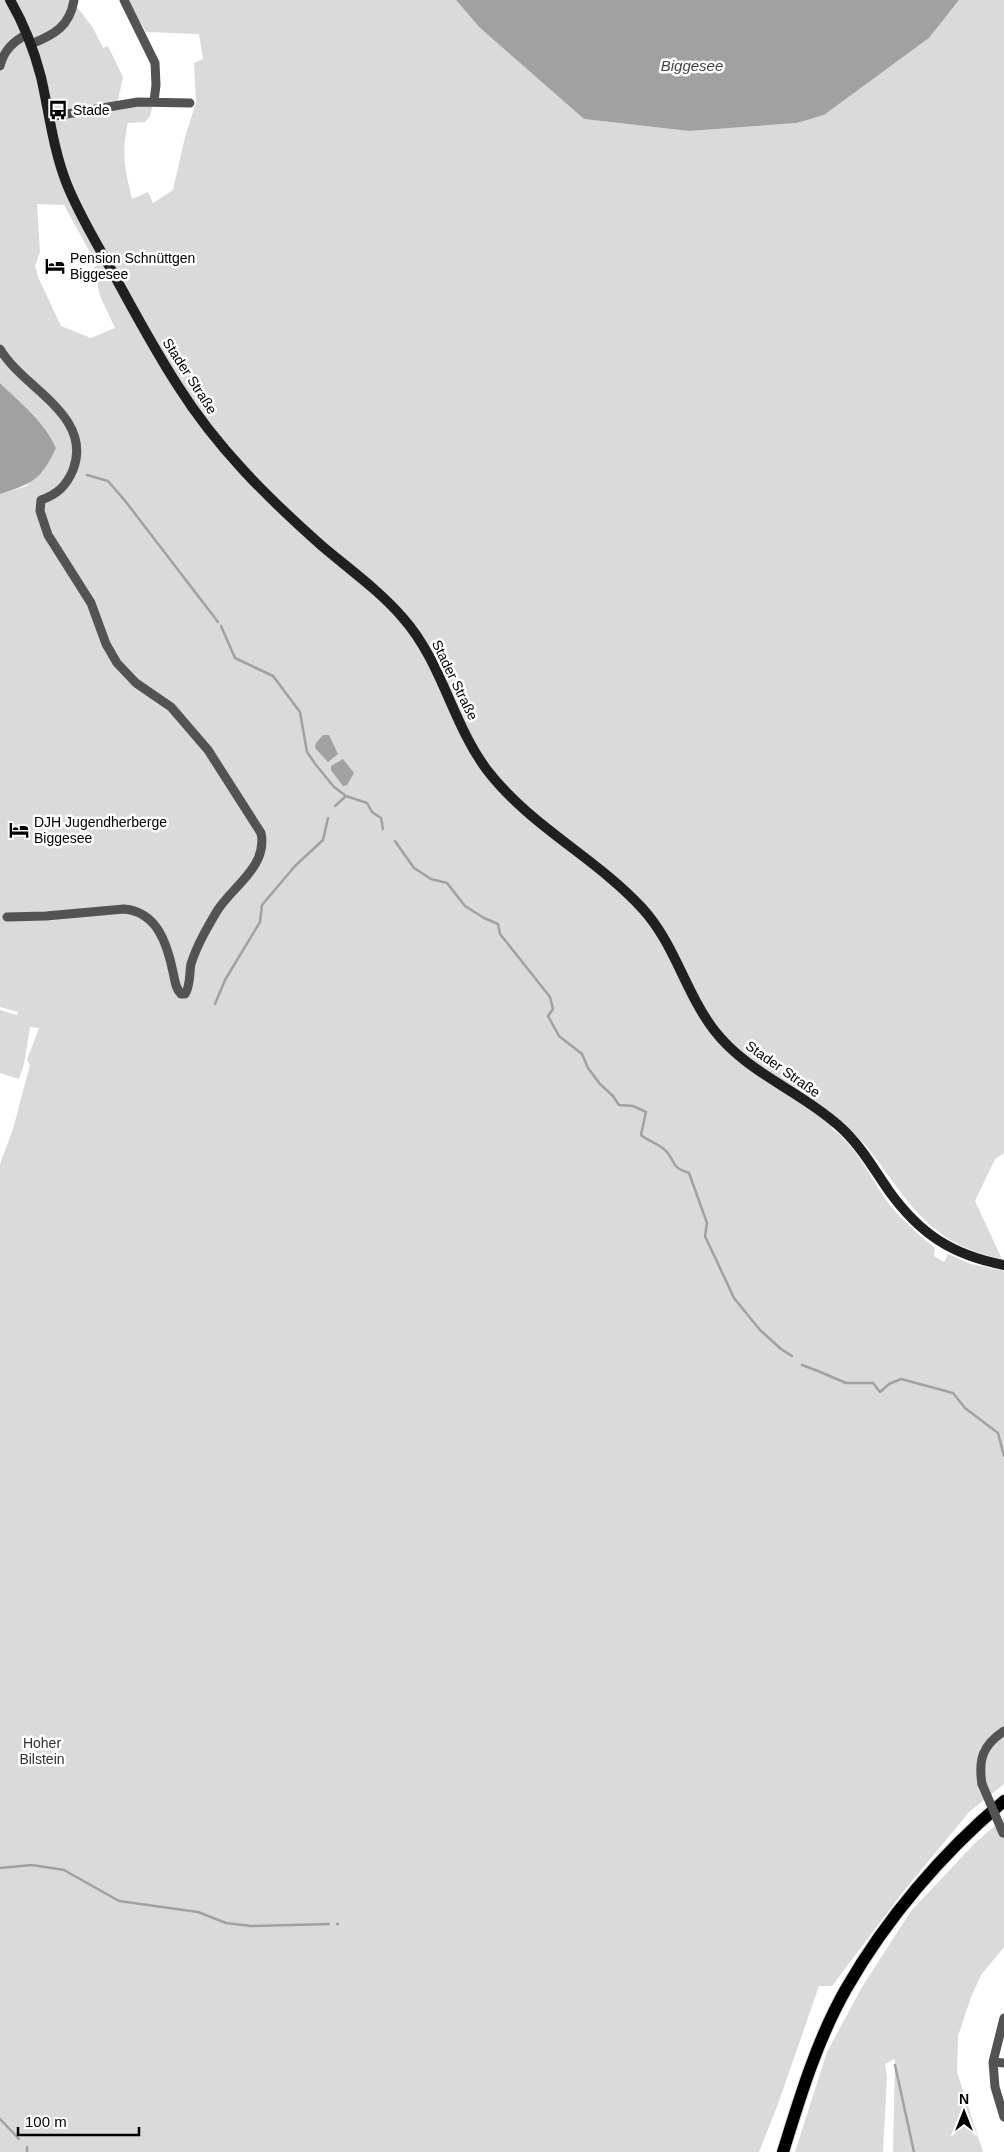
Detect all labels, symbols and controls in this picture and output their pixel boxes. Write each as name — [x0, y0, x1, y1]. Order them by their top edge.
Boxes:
water label: Biggesee — [661, 57, 723, 74]
bus stop icon: Stade — [47, 99, 69, 121]
place label: Stade — [73, 102, 110, 118]
place label: Pension Schnüttgen Biggesee — [70, 250, 195, 282]
hotel icon: Pension Schnüttgen Biggesee — [44, 255, 66, 277]
street label: Stader Straße — [160, 335, 221, 417]
street label: Stader Straße — [429, 637, 481, 723]
place label: DJH Jugendherberge Biggesee — [34, 814, 167, 846]
hotel icon: DJH Jugendherberge Biggesee — [8, 819, 30, 841]
street label: Stader Straße — [743, 1037, 823, 1101]
park label: Hoher Bilstein — [19, 1735, 65, 1767]
north arrow — [939, 2087, 989, 2137]
text: N — [959, 2091, 969, 2107]
scale bar — [18, 2104, 139, 2136]
text: 100 m — [25, 2113, 67, 2130]

